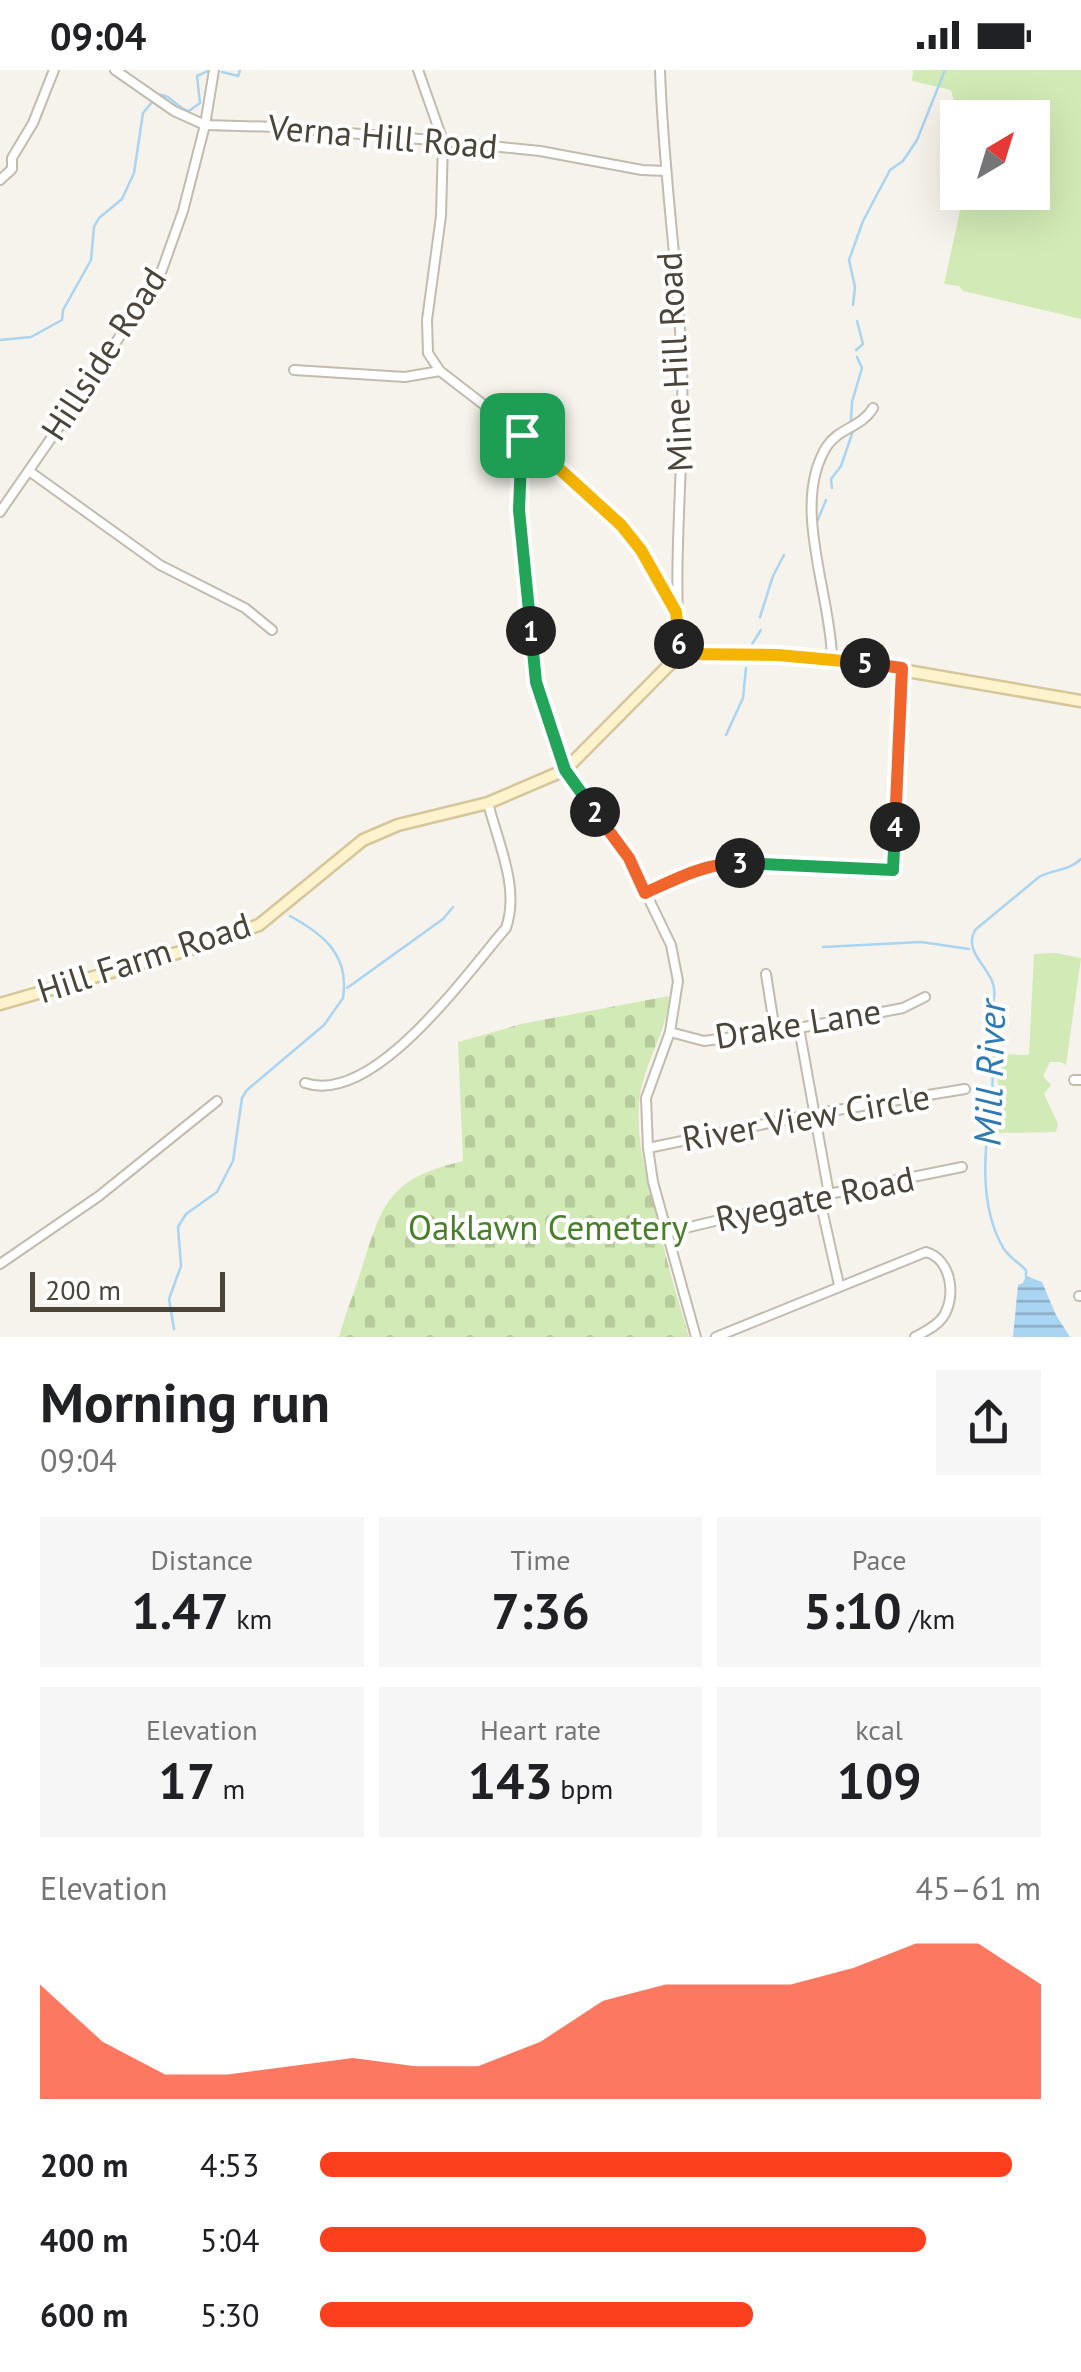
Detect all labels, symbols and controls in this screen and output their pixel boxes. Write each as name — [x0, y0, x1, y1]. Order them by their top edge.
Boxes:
text: 09:04 — [50, 11, 146, 60]
north arrow — [940, 100, 1050, 210]
map controls — [940, 100, 1050, 210]
street label: Verna Hill Road — [265, 103, 500, 169]
street label: Mine Hill Road — [645, 251, 703, 473]
street label: Hillside Road — [30, 258, 176, 449]
pin — [480, 393, 565, 478]
icon: arrive — [495, 408, 550, 463]
pin: 1 — [506, 606, 556, 656]
text: 1 — [523, 612, 539, 649]
pin: 6 — [654, 619, 704, 669]
text: 6 — [671, 625, 687, 662]
pin: 5 — [840, 638, 890, 688]
text: 5 — [857, 644, 873, 681]
pin: 2 — [570, 787, 620, 837]
text: 2 — [587, 793, 603, 830]
pin: 4 — [870, 802, 920, 852]
text: 4 — [887, 808, 903, 845]
pin: 3 — [715, 838, 765, 888]
text: 3 — [732, 844, 748, 881]
street label: Hill Farm Road — [31, 901, 256, 1013]
street label: Drake Lane — [712, 987, 884, 1059]
water label: Mill River — [961, 996, 1016, 1147]
street label: River View Circle — [678, 1073, 933, 1161]
street label: Ryegate Road — [711, 1155, 918, 1242]
park label: Oaklawn Cemetery — [408, 1204, 688, 1250]
scale bar — [30, 1267, 225, 1312]
text: 200 m — [45, 1271, 121, 1308]
text: Morning run — [40, 1366, 330, 1437]
button: share — [936, 1370, 1041, 1475]
text: 09:04 — [40, 1439, 117, 1481]
text: Distance — [151, 1541, 253, 1578]
text: Time — [510, 1541, 571, 1578]
text: Pace — [852, 1541, 907, 1578]
text: 1.47 — [131, 1578, 229, 1643]
text: 7:36 — [491, 1578, 590, 1643]
text: 5:10 — [803, 1578, 902, 1643]
text: km — [229, 1600, 272, 1637]
text: /km — [902, 1600, 955, 1637]
text: Elevation — [146, 1711, 258, 1748]
text: Heart rate — [480, 1711, 601, 1748]
text: kcal — [855, 1711, 903, 1748]
text: 17 — [158, 1748, 215, 1813]
text: 143 — [468, 1748, 553, 1813]
text: 109 — [837, 1748, 922, 1813]
text: m — [215, 1770, 245, 1807]
text: bpm — [553, 1770, 613, 1807]
text: Elevation — [40, 1867, 167, 1909]
text: 45–61 m — [916, 1867, 1041, 1909]
text: 200 m — [40, 2144, 128, 2186]
text: 4:53 — [200, 2144, 259, 2186]
text: 400 m — [40, 2219, 128, 2261]
text: 5:04 — [200, 2219, 259, 2261]
text: 600 m — [40, 2294, 128, 2336]
text: 5:30 — [200, 2294, 259, 2336]

